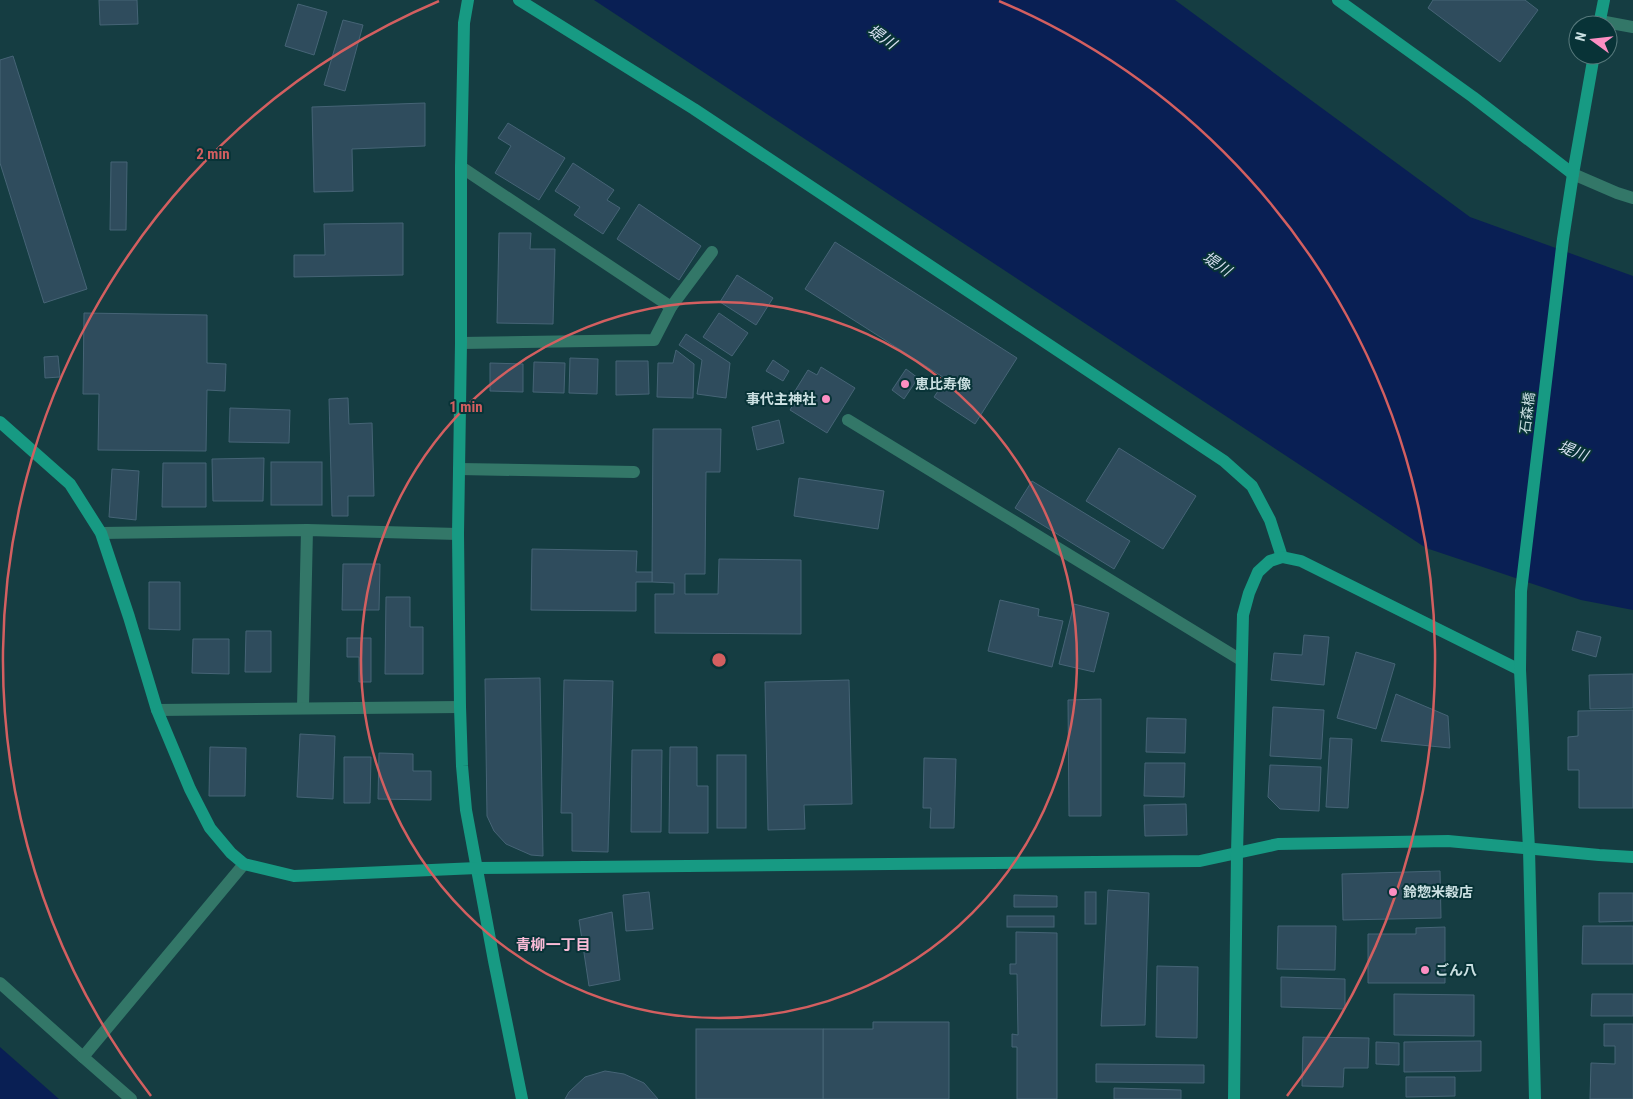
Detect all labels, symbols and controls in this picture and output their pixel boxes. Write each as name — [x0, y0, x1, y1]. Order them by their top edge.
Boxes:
north arrow — [1568, 15, 1618, 65]
water label: 堤川 — [865, 21, 901, 54]
text: N — [1572, 30, 1589, 43]
text: 2 min — [196, 145, 230, 163]
water label: 堤川 — [1200, 248, 1236, 281]
place label: 恵比寿像 — [915, 376, 971, 392]
marker: 恵比寿像 — [899, 378, 911, 390]
place label: 事代主神社 — [746, 391, 816, 407]
street label: 石森橋 — [1517, 391, 1537, 435]
marker: 事代主神社 — [820, 393, 832, 405]
text: 1 min — [449, 398, 483, 416]
water label: 堤川 — [1556, 437, 1592, 465]
centre of rings — [710, 651, 728, 669]
place label: 鈴惣米穀店 — [1403, 884, 1473, 900]
marker: 鈴惣米穀店 — [1387, 886, 1399, 898]
district label: 青柳一丁目 — [515, 936, 591, 954]
place label: ごん八 — [1435, 962, 1477, 978]
marker: ごん八 — [1419, 964, 1431, 976]

